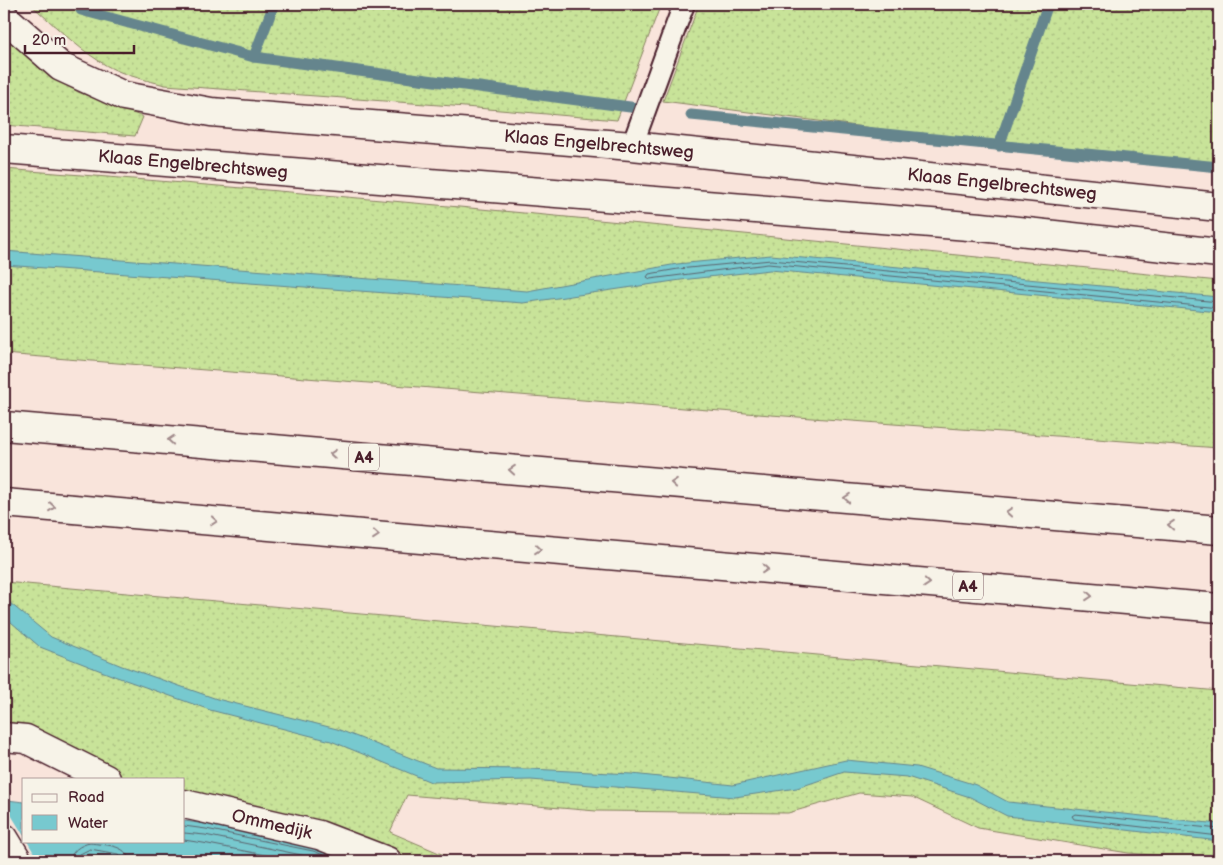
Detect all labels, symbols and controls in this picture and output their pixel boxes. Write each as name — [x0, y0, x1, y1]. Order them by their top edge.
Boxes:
scale bar — [25, 22, 134, 54]
text: 20 m — [32, 31, 66, 50]
street label: Klaas Engelbrechtsweg — [503, 126, 695, 163]
street label: Klaas Engelbrechtsweg — [97, 146, 289, 183]
street label: Klaas Engelbrechtsweg — [906, 164, 1098, 205]
one-way arrow — [167, 435, 175, 446]
road number: A4 — [349, 444, 379, 471]
one-way arrow — [329, 449, 337, 460]
one-way arrow — [508, 464, 516, 475]
one-way arrow — [670, 478, 678, 489]
one-way arrow — [843, 493, 851, 504]
one-way arrow — [49, 501, 57, 512]
one-way arrow — [1004, 506, 1012, 517]
one-way arrow — [210, 515, 218, 526]
one-way arrow — [1166, 520, 1174, 531]
one-way arrow — [372, 529, 380, 540]
one-way arrow — [534, 543, 542, 554]
one-way arrow — [762, 563, 770, 574]
road number: A4 — [953, 572, 983, 600]
one-way arrow — [924, 577, 932, 588]
one-way arrow — [1085, 591, 1093, 602]
legend — [22, 778, 185, 842]
text: Road — [68, 788, 104, 807]
street label: Ommedijk — [230, 805, 314, 844]
text: Water — [68, 814, 108, 833]

